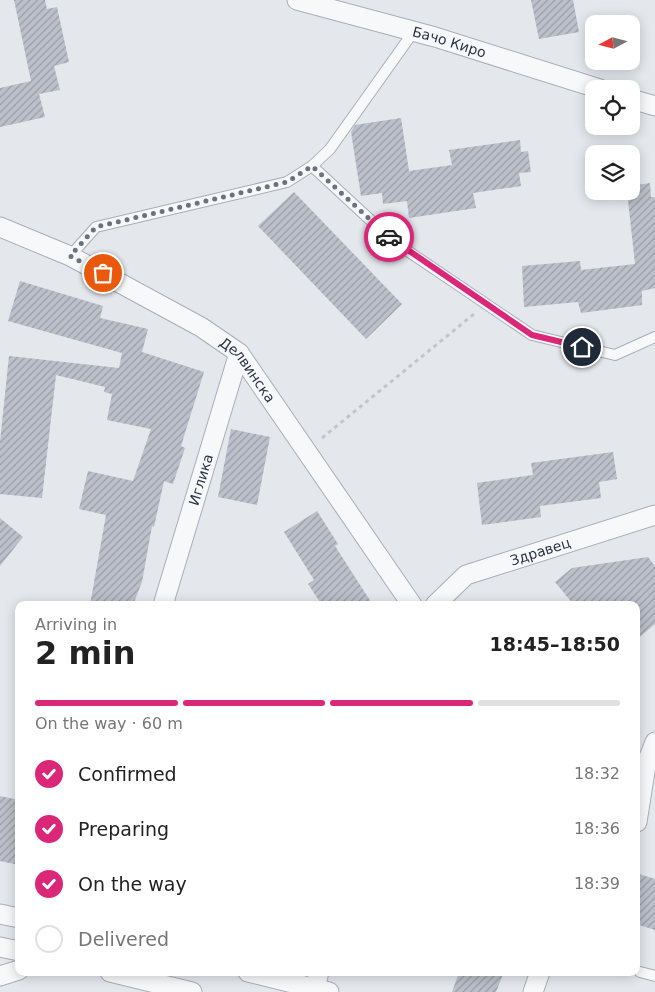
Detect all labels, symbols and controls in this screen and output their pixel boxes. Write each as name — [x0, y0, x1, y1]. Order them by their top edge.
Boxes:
north arrow — [585, 15, 640, 70]
map controls — [585, 15, 640, 200]
street label: Бачо Киро — [411, 23, 488, 61]
button: locate — [585, 80, 640, 135]
button: layers — [585, 145, 640, 200]
courier — [364, 212, 414, 262]
icon: car — [375, 223, 403, 251]
pin — [82, 252, 124, 294]
icon: bag — [89, 259, 117, 287]
pin — [561, 326, 603, 368]
icon: home — [568, 333, 596, 361]
street label: Делвинска — [217, 334, 278, 405]
street label: Иглика — [186, 452, 216, 507]
street label: Здравец — [508, 534, 572, 569]
text: Arriving in — [35, 615, 117, 634]
text: 18:45–18:50 — [490, 633, 620, 655]
text: 2 min — [35, 634, 136, 672]
text: On the way · 60 m — [35, 714, 183, 733]
icon: check — [35, 760, 63, 788]
text: Confirmed — [78, 763, 177, 785]
text: 18:32 — [574, 764, 620, 783]
icon: check — [35, 815, 63, 843]
text: Preparing — [78, 818, 169, 840]
text: 18:36 — [574, 819, 620, 838]
icon: check — [35, 870, 63, 898]
text: On the way — [78, 873, 187, 895]
text: 18:39 — [574, 874, 620, 893]
text: Delivered — [78, 928, 169, 950]

